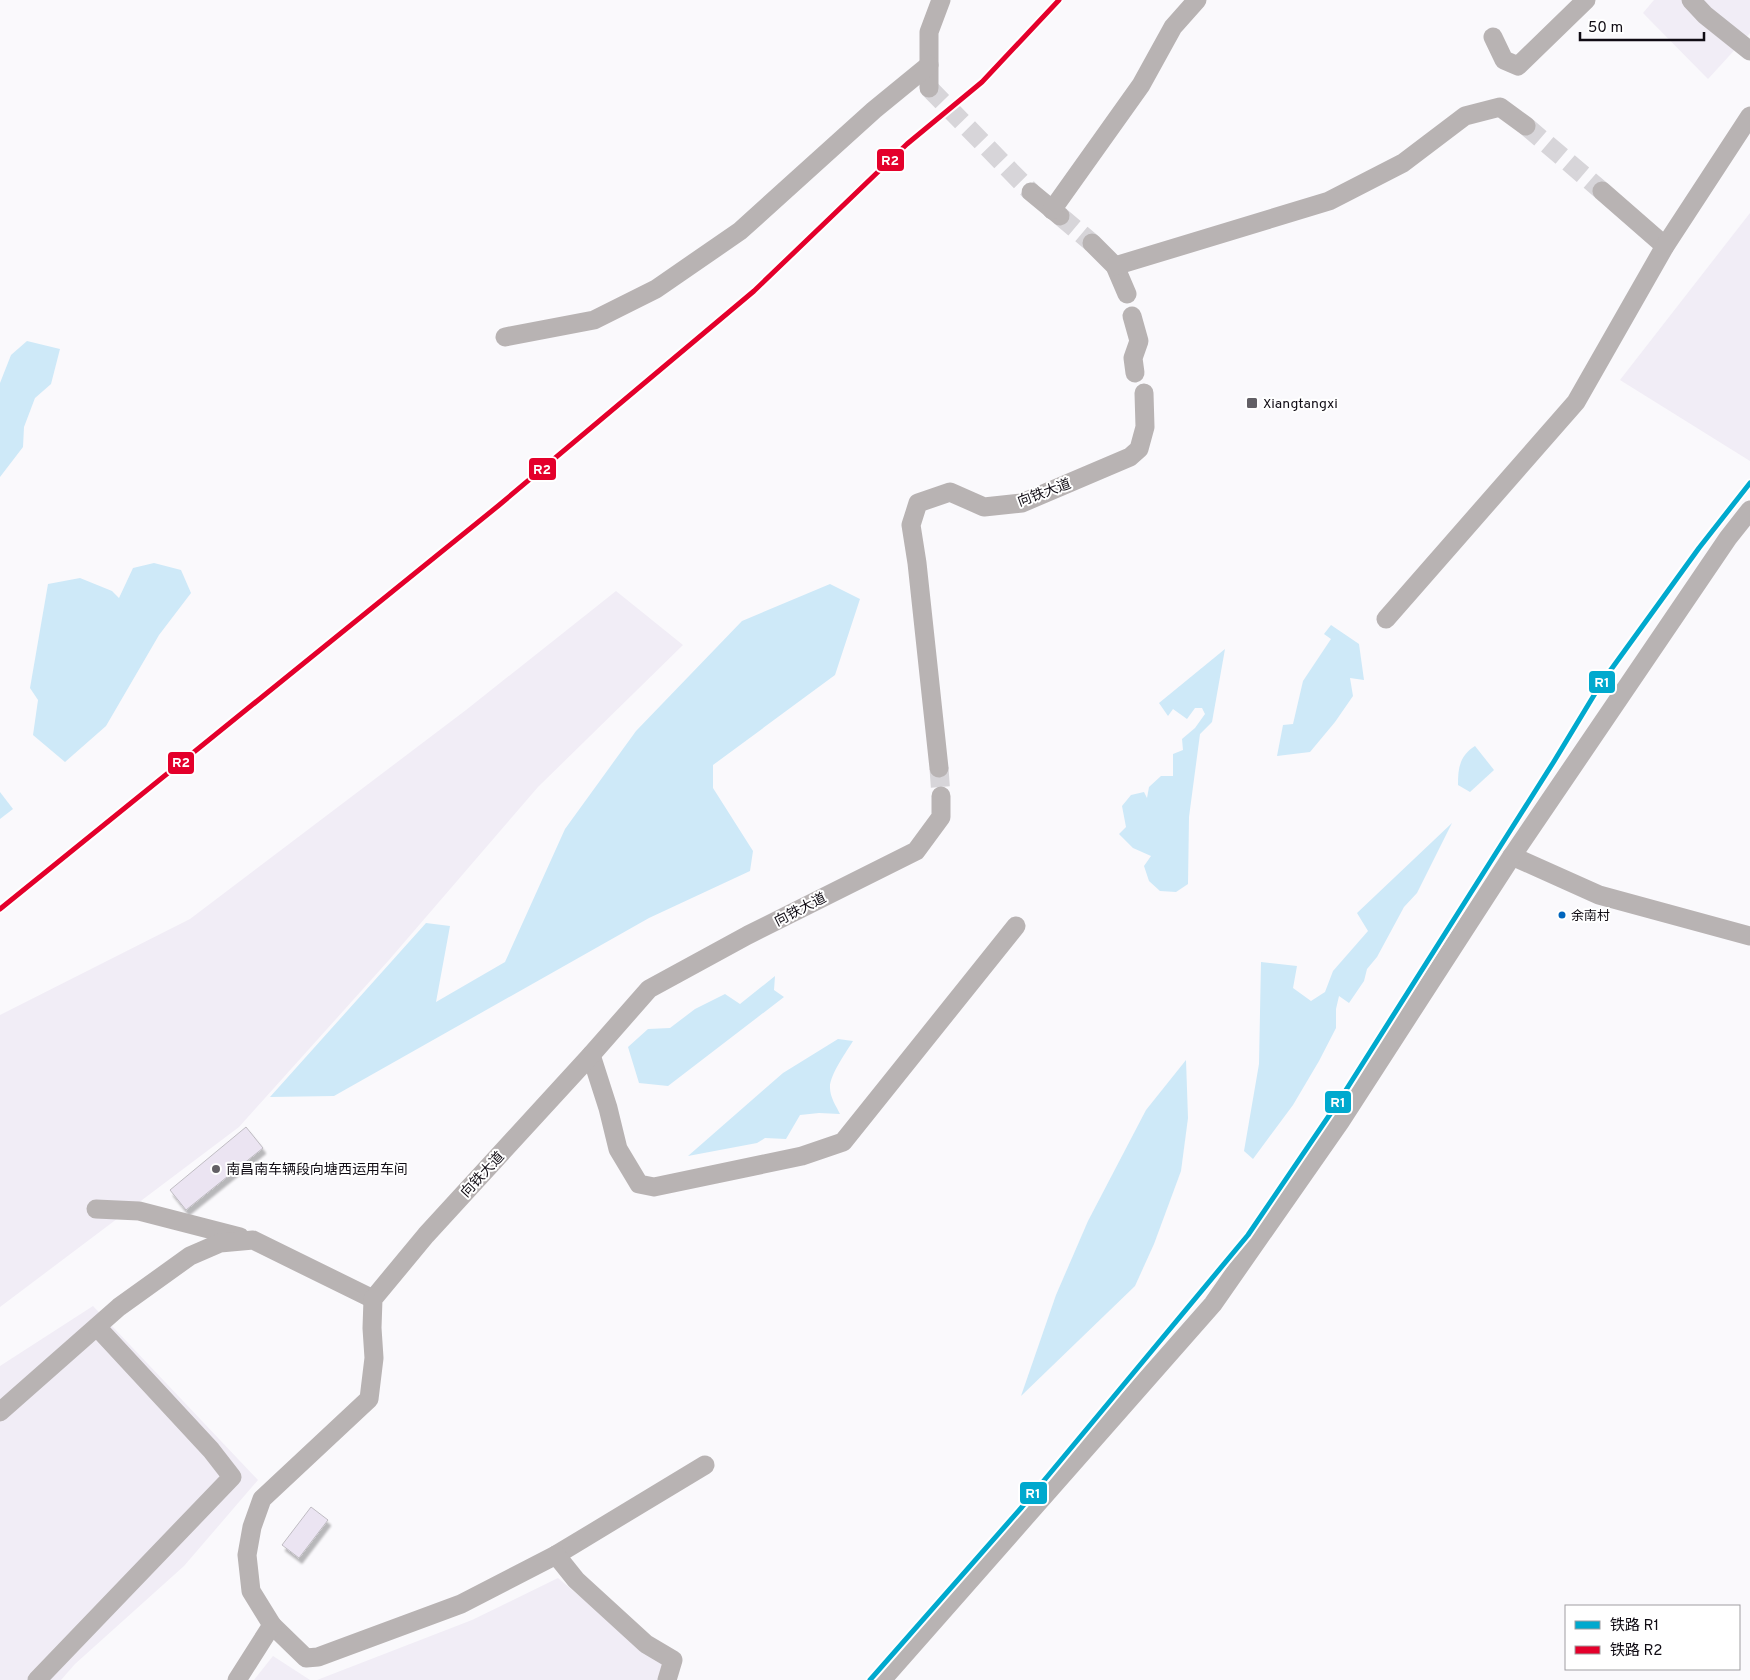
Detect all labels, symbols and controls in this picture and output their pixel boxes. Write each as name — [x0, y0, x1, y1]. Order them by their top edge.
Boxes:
scale bar — [1580, 10, 1704, 42]
text: 50 m — [1588, 19, 1623, 38]
line badge: R2 — [876, 148, 905, 172]
text: R2 — [881, 153, 899, 170]
marker: Xiangtangxi — [1245, 396, 1259, 410]
place label: Xiangtangxi — [1263, 396, 1338, 413]
line badge: R2 — [528, 457, 557, 481]
text: R2 — [533, 462, 551, 479]
street label: 向铁大道 — [1015, 476, 1074, 511]
line badge: R1 — [1588, 670, 1616, 694]
text: R1 — [1594, 675, 1610, 692]
line badge: R2 — [167, 751, 195, 775]
text: R2 — [172, 755, 190, 772]
street label: 向铁大道 — [772, 890, 829, 931]
place label: 余南村 — [1571, 908, 1610, 925]
marker: 余南村 — [1557, 910, 1567, 920]
line badge: R1 — [1324, 1090, 1352, 1114]
text: R1 — [1330, 1095, 1346, 1112]
street label: 向铁大道 — [458, 1149, 508, 1201]
place label: 南昌南车辆段向塘西运用车间 — [226, 1161, 408, 1179]
marker: 南昌南车辆段向塘西运用车间 — [210, 1163, 222, 1175]
line badge: R1 — [1019, 1481, 1048, 1505]
text: R1 — [1025, 1486, 1041, 1503]
legend — [1565, 1605, 1740, 1670]
text: 铁路 R1 — [1610, 1617, 1659, 1636]
text: 铁路 R2 — [1610, 1642, 1663, 1661]

